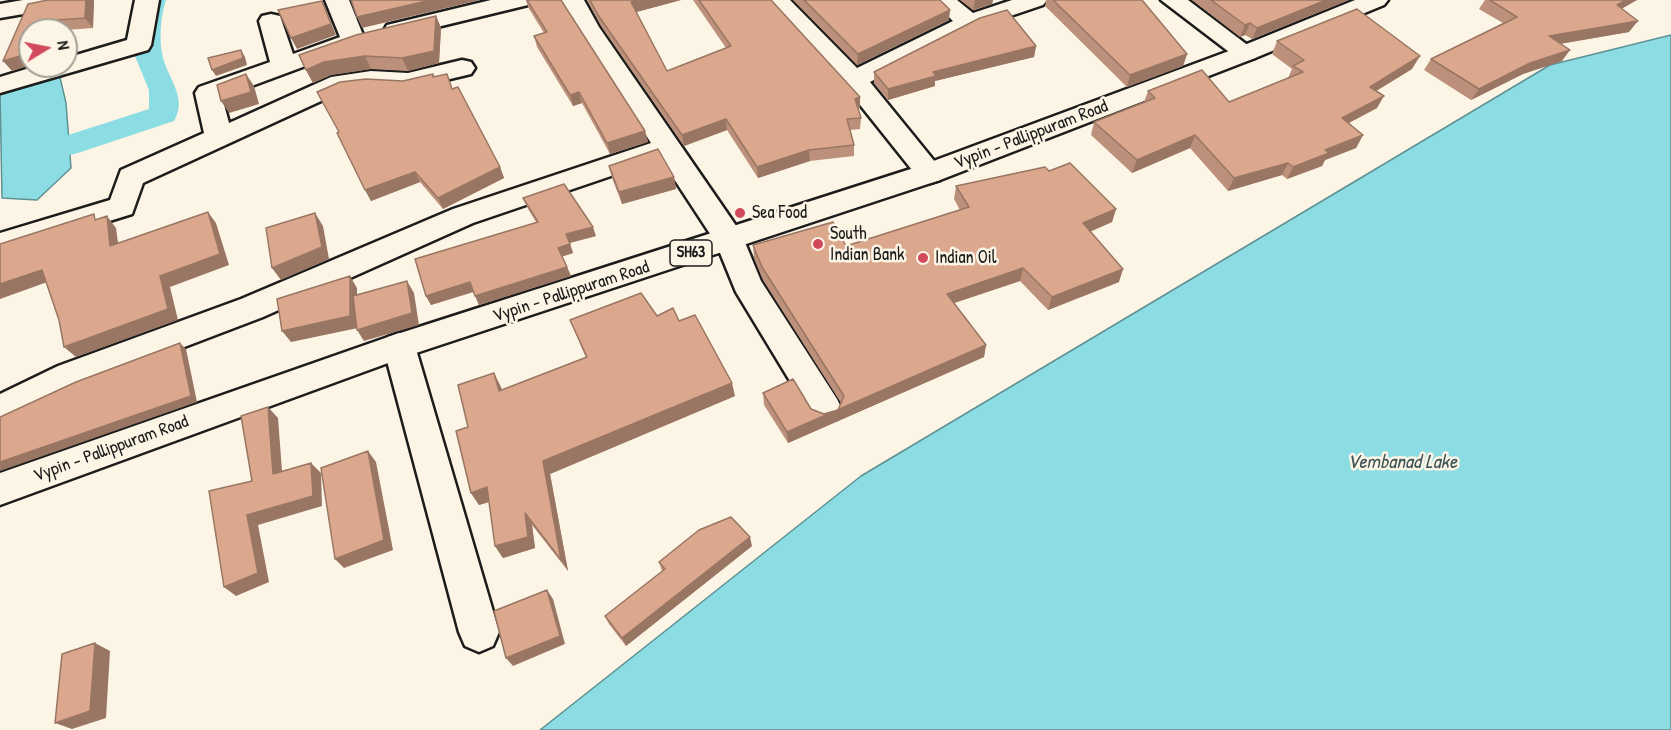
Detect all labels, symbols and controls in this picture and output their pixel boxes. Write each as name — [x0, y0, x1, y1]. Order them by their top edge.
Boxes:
north arrow — [18, 18, 78, 78]
text: N — [52, 39, 75, 51]
street label: Vypin - Pallippuram Road — [951, 96, 1111, 174]
place label: Sea Food — [752, 202, 807, 224]
marker: Sea Food — [733, 206, 747, 220]
place label: South Indian Bank — [830, 223, 905, 266]
marker: South Indian Bank — [811, 237, 825, 251]
road number: SH63 — [670, 240, 712, 266]
place label: Indian Oil — [935, 247, 997, 269]
marker: Indian Oil — [916, 251, 930, 265]
street label: Vypin - Pallippuram Road — [490, 257, 652, 327]
street label: Vypin - Pallippuram Road — [31, 411, 191, 487]
water label: Vembanad Lake — [1347, 451, 1457, 475]

